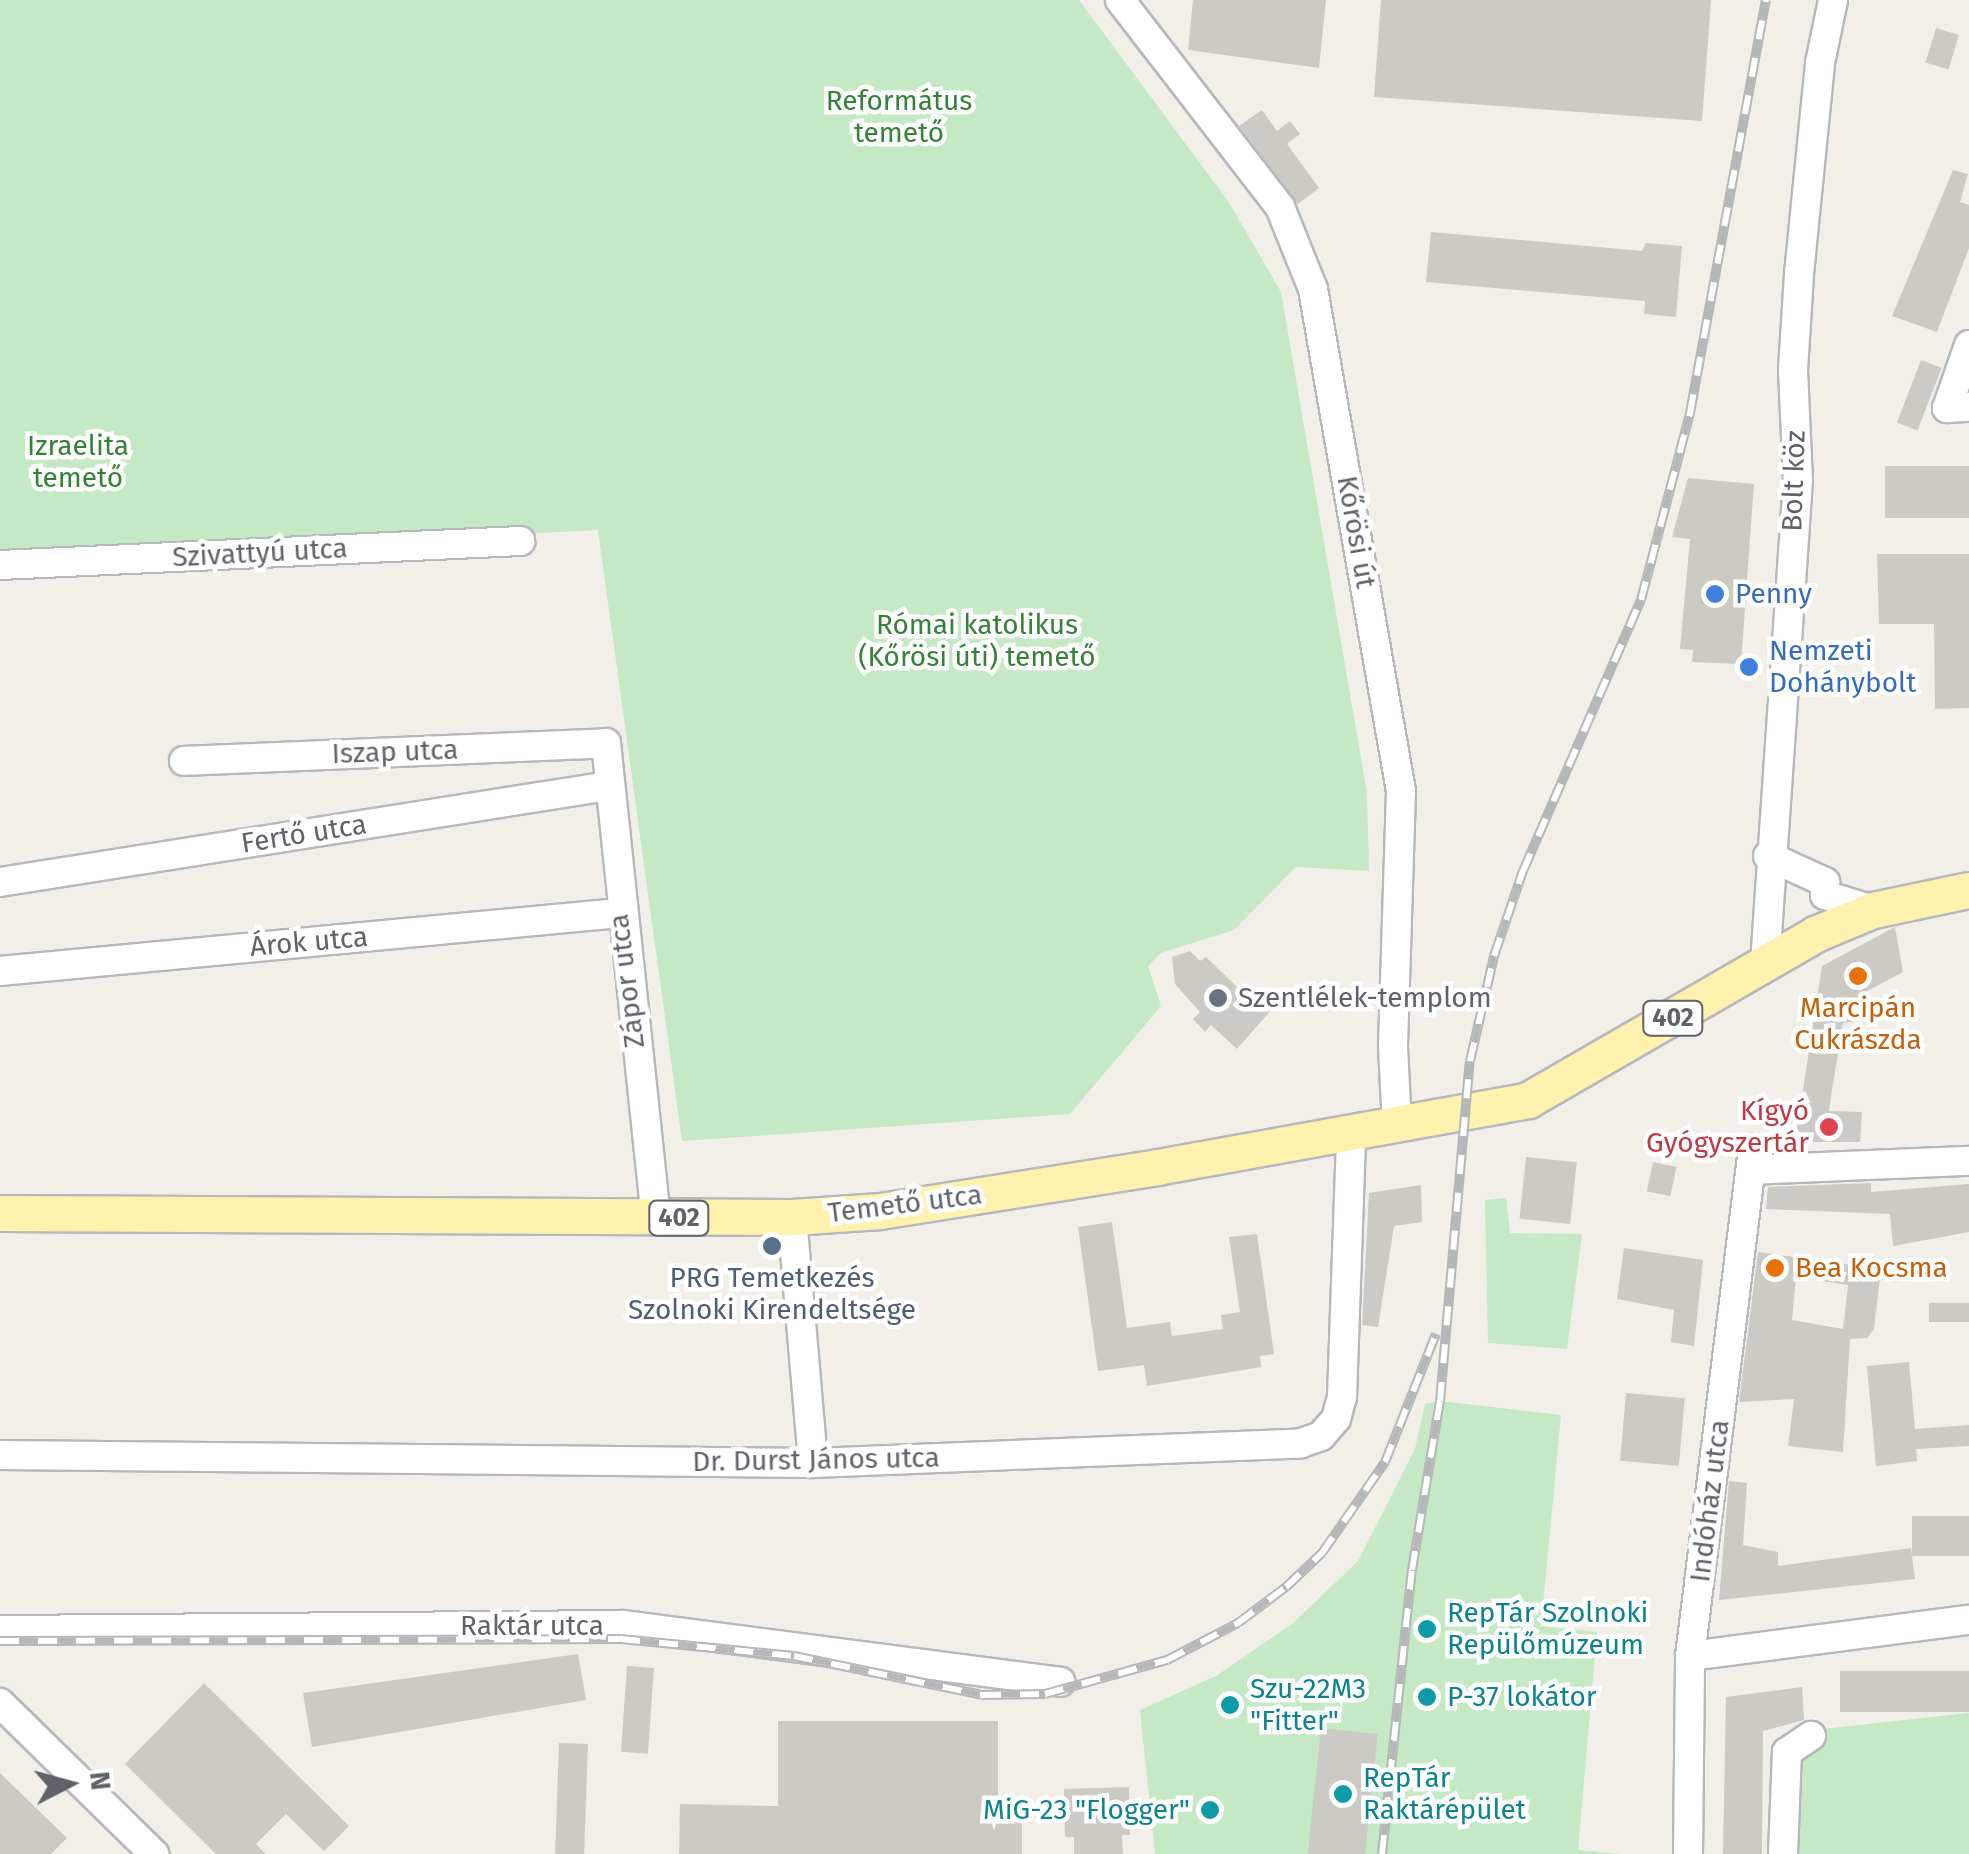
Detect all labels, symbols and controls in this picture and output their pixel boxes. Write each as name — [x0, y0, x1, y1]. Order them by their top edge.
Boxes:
park label: Református temető — [826, 84, 972, 150]
park label: Izraelita temető — [27, 429, 129, 495]
street label: Bolt köz — [1775, 430, 1813, 532]
street label: Kőrösi út — [1330, 473, 1382, 591]
street label: Szivattyú utca — [171, 532, 349, 574]
place label: Penny — [1735, 577, 1812, 611]
marker: Penny — [1704, 583, 1726, 605]
park label: Római katolikus (Kőrösi úti) temető — [858, 608, 1096, 674]
place label: Nemzeti Dohánybolt — [1769, 634, 1916, 700]
marker: Nemzeti Dohánybolt — [1738, 656, 1760, 678]
street label: Iszap utca — [331, 733, 459, 771]
street label: Fertő utca — [239, 808, 369, 860]
street label: Zápor utca — [602, 912, 652, 1050]
street label: Árok utca — [249, 920, 369, 964]
marker: Marcipán Cukrászda — [1847, 965, 1869, 987]
place label: Szentlélek-templom — [1238, 981, 1492, 1015]
marker: Szentlélek-templom — [1207, 987, 1229, 1009]
place label: Marcipán Cukrászda — [1794, 991, 1922, 1057]
road number: 402 — [1640, 998, 1706, 1038]
place label: Kígyó Gyógyszertár — [1646, 1094, 1809, 1160]
marker: Kígyó Gyógyszertár — [1818, 1116, 1840, 1138]
street label: Temető utca — [826, 1178, 984, 1230]
road number: 402 — [646, 1198, 712, 1238]
marker: PRG Temetkezés Szolnoki Kirendeltsége — [761, 1235, 783, 1257]
place label: Bea Kocsma — [1795, 1251, 1948, 1285]
marker: Bea Kocsma — [1764, 1257, 1786, 1279]
place label: PRG Temetkezés Szolnoki Kirendeltsége — [628, 1261, 916, 1327]
street label: Indóház utca — [1683, 1418, 1737, 1584]
street label: Dr. Durst János utca — [692, 1441, 940, 1479]
place label: RepTár Szolnoki Repülőmúzeum — [1447, 1596, 1649, 1662]
street label: Raktár utca — [460, 1609, 604, 1643]
marker: RepTár Szolnoki Repülőmúzeum — [1416, 1618, 1438, 1640]
place label: Szu-22M3 "Fitter" — [1250, 1672, 1366, 1738]
place label: P-37 lokátor — [1447, 1680, 1597, 1714]
marker: P-37 lokátor — [1416, 1686, 1438, 1708]
marker: Szu-22M3 "Fitter" — [1219, 1694, 1241, 1716]
north arrow — [20, 1734, 120, 1834]
place label: RepTár Raktárépület — [1363, 1761, 1526, 1827]
text: N — [83, 1770, 118, 1792]
marker: RepTár Raktárépület — [1332, 1783, 1354, 1805]
place label: MiG-23 "Flogger" — [983, 1793, 1190, 1827]
marker: MiG-23 "Flogger" — [1199, 1799, 1221, 1821]

